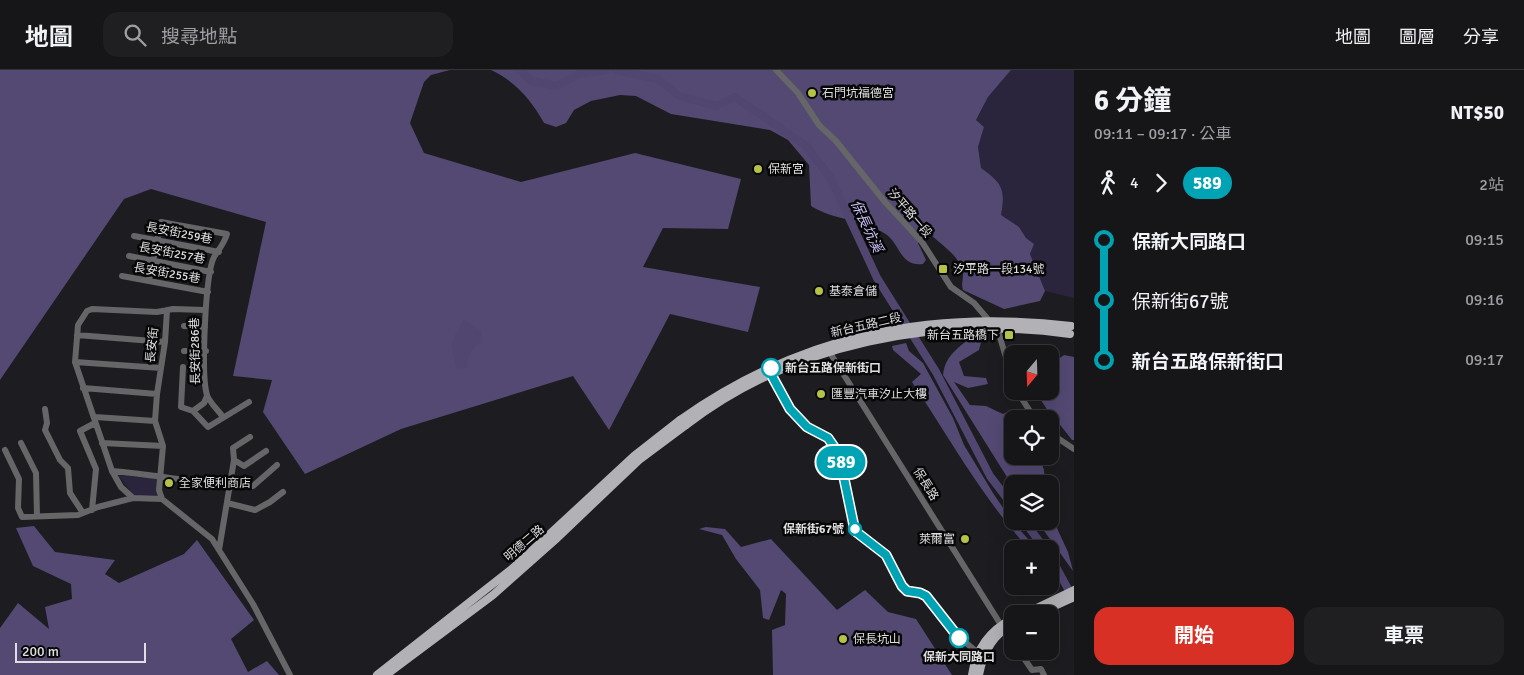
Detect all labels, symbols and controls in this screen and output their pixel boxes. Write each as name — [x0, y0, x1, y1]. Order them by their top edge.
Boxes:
search box — [103, 12, 453, 57]
icon: search — [121, 21, 149, 49]
text: 地圖 — [25, 22, 73, 52]
text: 搜尋地點 — [161, 25, 237, 49]
text: 地圖 — [1335, 26, 1371, 48]
text: 圖層 — [1399, 26, 1435, 48]
text: 分享 — [1463, 26, 1499, 48]
text: 6 分鐘 — [1094, 84, 1171, 118]
place label: 石門坑福德宮 — [822, 86, 894, 101]
marker: 石門坑福德宮 — [806, 87, 818, 99]
text: NT$50 — [1450, 101, 1504, 125]
text: 09:11 – 09:17 · 公車 — [1094, 124, 1231, 144]
place label: 保新宮 — [768, 162, 804, 177]
marker: 保新宮 — [752, 163, 764, 175]
icon: walk — [1094, 169, 1122, 197]
icon: forward — [1147, 169, 1175, 197]
text: 589 — [1193, 172, 1222, 194]
text: 4 — [1130, 173, 1139, 193]
text: 2站 — [1479, 175, 1504, 195]
street label: 汐平路一段 — [884, 186, 935, 241]
water label: 保長坑溪 — [847, 197, 887, 257]
street label: 長安街259巷 — [144, 220, 213, 247]
text: 保新大同路口 — [1132, 230, 1246, 254]
text: 09:15 — [1465, 230, 1504, 250]
street label: 長安街257巷 — [137, 240, 206, 267]
street label: 長安街255巷 — [132, 260, 201, 287]
place label: 汐平路一段134號 — [953, 262, 1044, 277]
marker: 汐平路一段134號 — [937, 263, 949, 275]
place label: 基泰倉儲 — [829, 284, 877, 299]
marker: 基泰倉儲 — [813, 285, 825, 297]
text: 保新街67號 — [1132, 290, 1229, 314]
text: 09:16 — [1465, 290, 1504, 310]
street label: 新台五路二段 — [829, 310, 903, 341]
street label: 長安街286巷 — [187, 317, 204, 385]
street label: 長安街 — [143, 326, 162, 364]
place label: 新台五路橋下 — [927, 328, 999, 343]
marker: 新台五路橋下 — [1003, 329, 1015, 341]
north arrow — [1004, 345, 1059, 400]
map controls — [1004, 345, 1059, 660]
text: 新台五路保新街口 — [1132, 350, 1284, 374]
text: 09:17 — [1465, 350, 1504, 370]
marker: 新台五路保新街口 — [761, 358, 781, 378]
place label: 新台五路保新街口 — [785, 361, 881, 376]
place label: 匯豐汽車汐止大樓 — [831, 387, 927, 402]
marker: 匯豐汽車汐止大樓 — [815, 388, 827, 400]
button: locate — [1004, 410, 1059, 465]
line badge: 589 — [812, 446, 870, 478]
text: 589 — [826, 451, 856, 473]
street label: 保長路 — [910, 465, 941, 504]
button: layers — [1004, 475, 1059, 530]
place label: 全家便利商店 — [179, 476, 251, 491]
marker: 全家便利商店 — [163, 477, 175, 489]
street label: 明德二路 — [501, 522, 547, 565]
place label: 保新街67號 — [783, 522, 844, 537]
marker: 保新街67號 — [848, 522, 862, 536]
place label: 萊爾富 — [919, 532, 955, 547]
marker: 萊爾富 — [959, 533, 971, 545]
button: + — [1004, 540, 1059, 595]
button: − — [1004, 605, 1059, 660]
button: 開始 — [1094, 607, 1294, 665]
button: 車票 — [1304, 607, 1504, 665]
marker: 保新大同路口 — [949, 628, 969, 648]
place label: 保長坑山 — [853, 632, 901, 647]
marker: 保長坑山 — [837, 633, 849, 645]
scale bar — [15, 640, 146, 663]
text: 200 m — [22, 643, 59, 660]
place label: 保新大同路口 — [923, 650, 995, 665]

